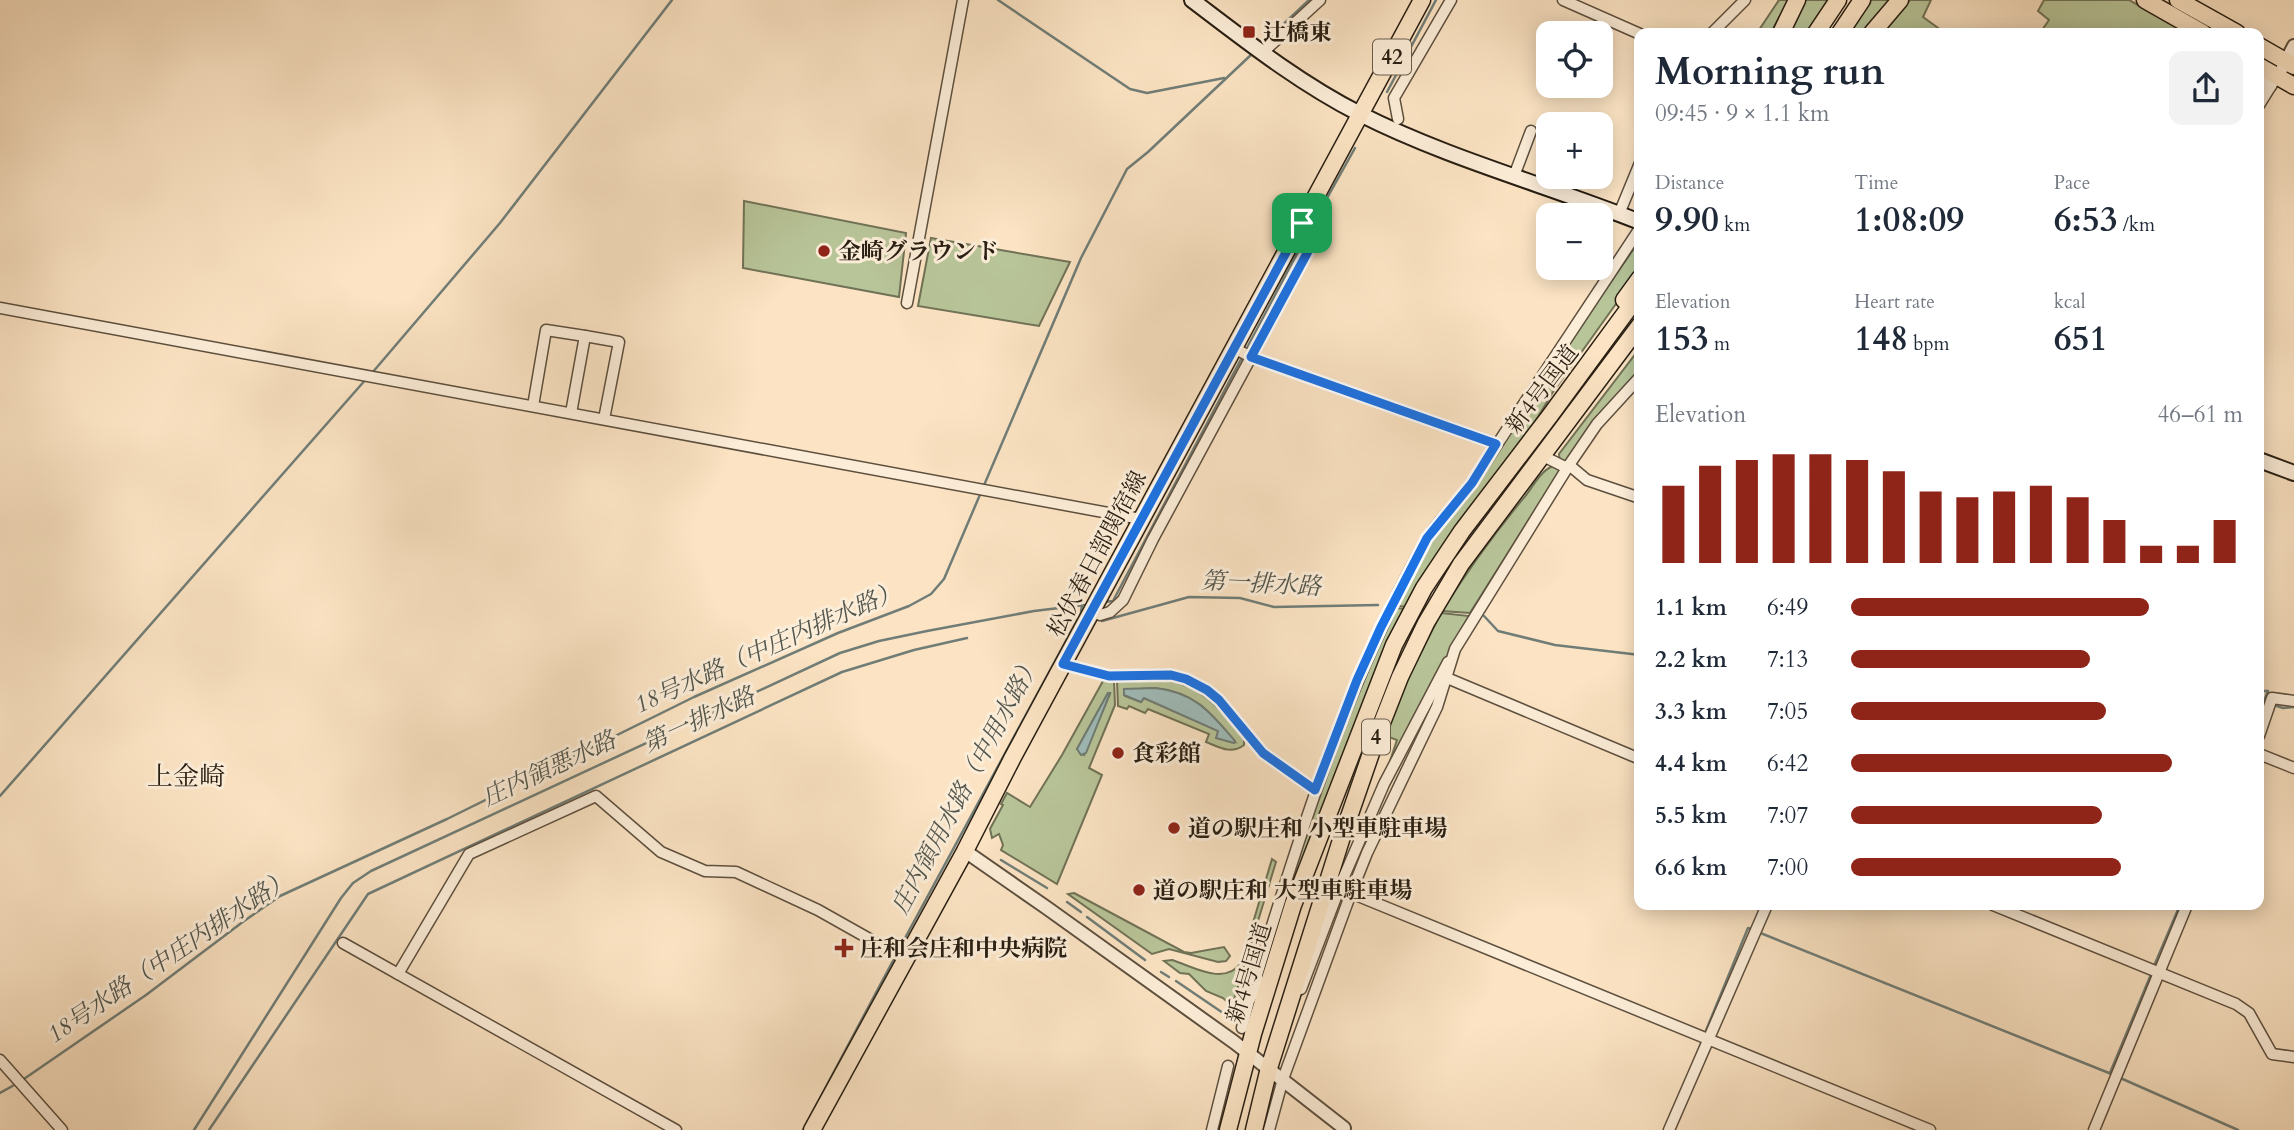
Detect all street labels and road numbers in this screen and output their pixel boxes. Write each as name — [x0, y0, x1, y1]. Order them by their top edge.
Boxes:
road number: 42 — [1373, 40, 1411, 74]
street label: 新4号国道 — [1498, 338, 1586, 440]
street label: 松伏春日部関宿線 — [1040, 465, 1154, 643]
road number: 4 — [1362, 720, 1390, 754]
street label: 新4号国道 — [1219, 919, 1279, 1027]

